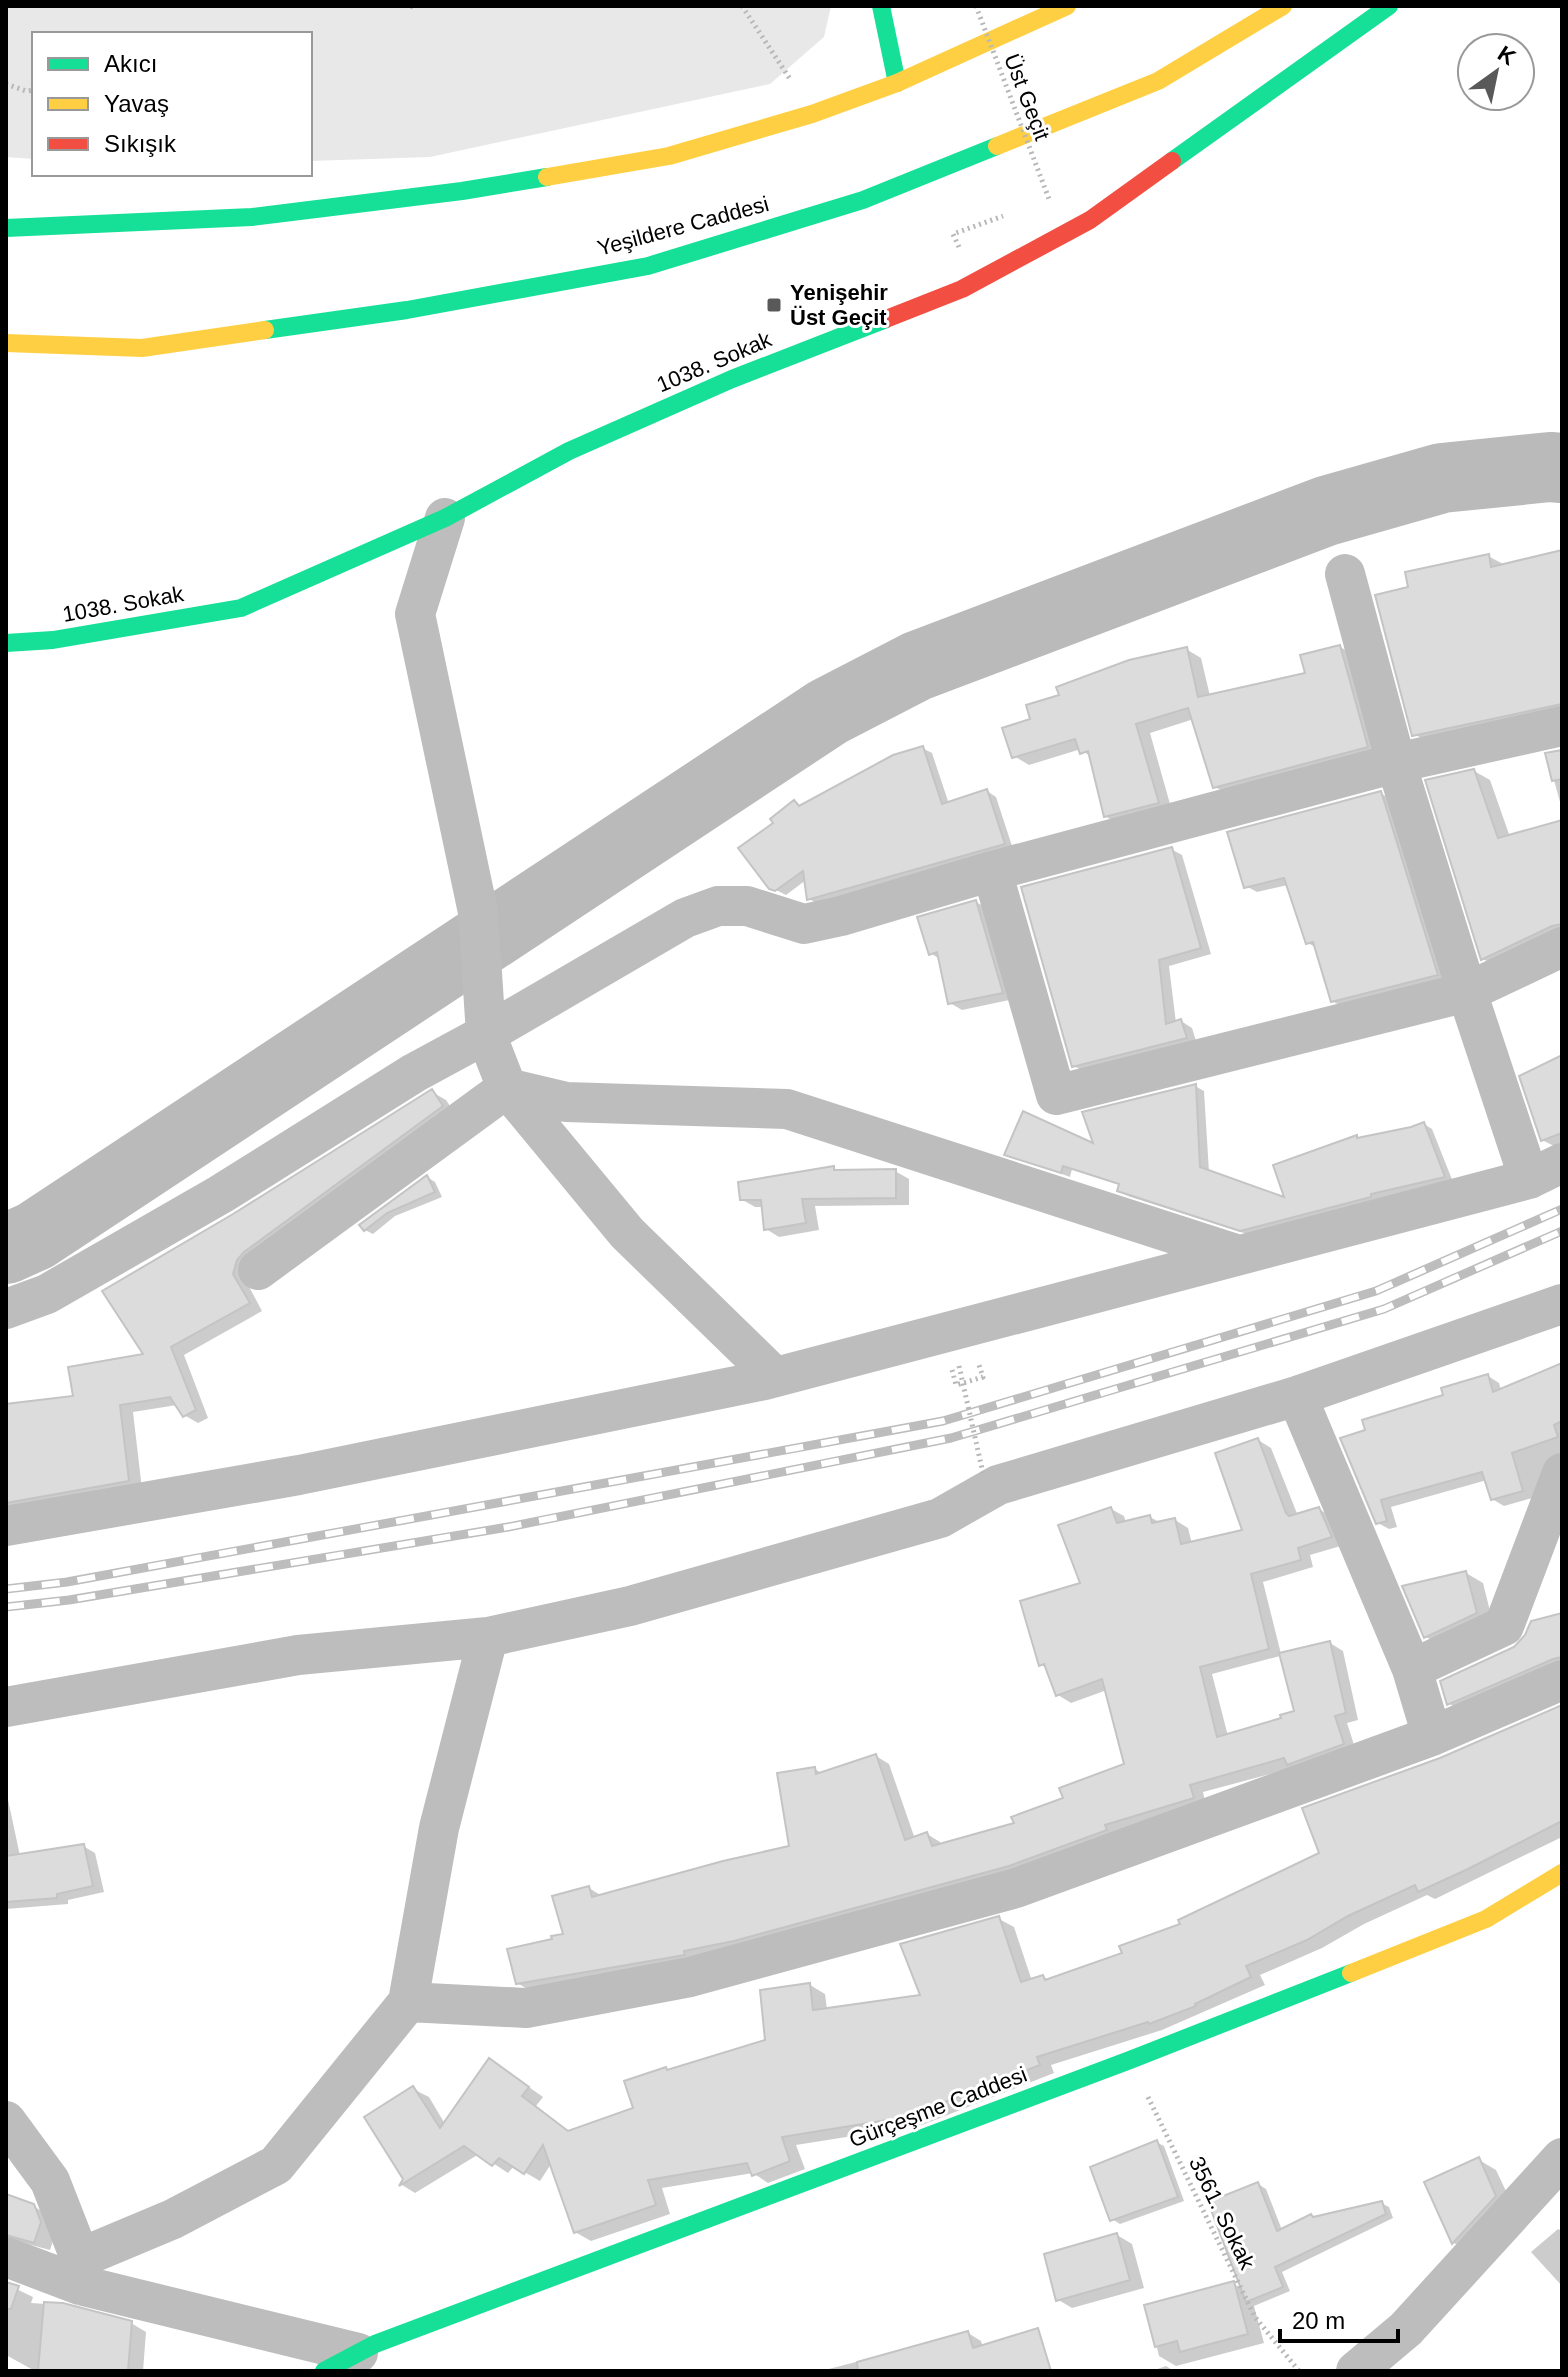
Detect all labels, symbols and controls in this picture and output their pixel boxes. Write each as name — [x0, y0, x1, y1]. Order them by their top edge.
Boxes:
legend — [32, 32, 312, 176]
north arrow — [1456, 32, 1536, 112]
text: K — [1493, 41, 1520, 71]
text: Akıcı — [104, 50, 157, 77]
street label: Üst Geçit — [999, 50, 1055, 144]
text: Yavaş — [104, 90, 169, 117]
text: Sıkışık — [104, 130, 177, 157]
street label: Yeşildere Caddesi — [595, 191, 771, 261]
place label: Yenişehir Üst Geçit — [790, 280, 888, 330]
marker: Yenişehir Üst Geçit — [765, 296, 783, 314]
street label: 1038. Sokak — [653, 326, 776, 397]
street label: 1038. Sokak — [61, 581, 186, 627]
street label: Gürçeşme Caddesi — [846, 2062, 1030, 2152]
street label: 3561. Sokak — [1184, 2153, 1260, 2274]
scale bar — [1280, 2293, 1398, 2343]
text: 20 m — [1292, 2307, 1345, 2334]

